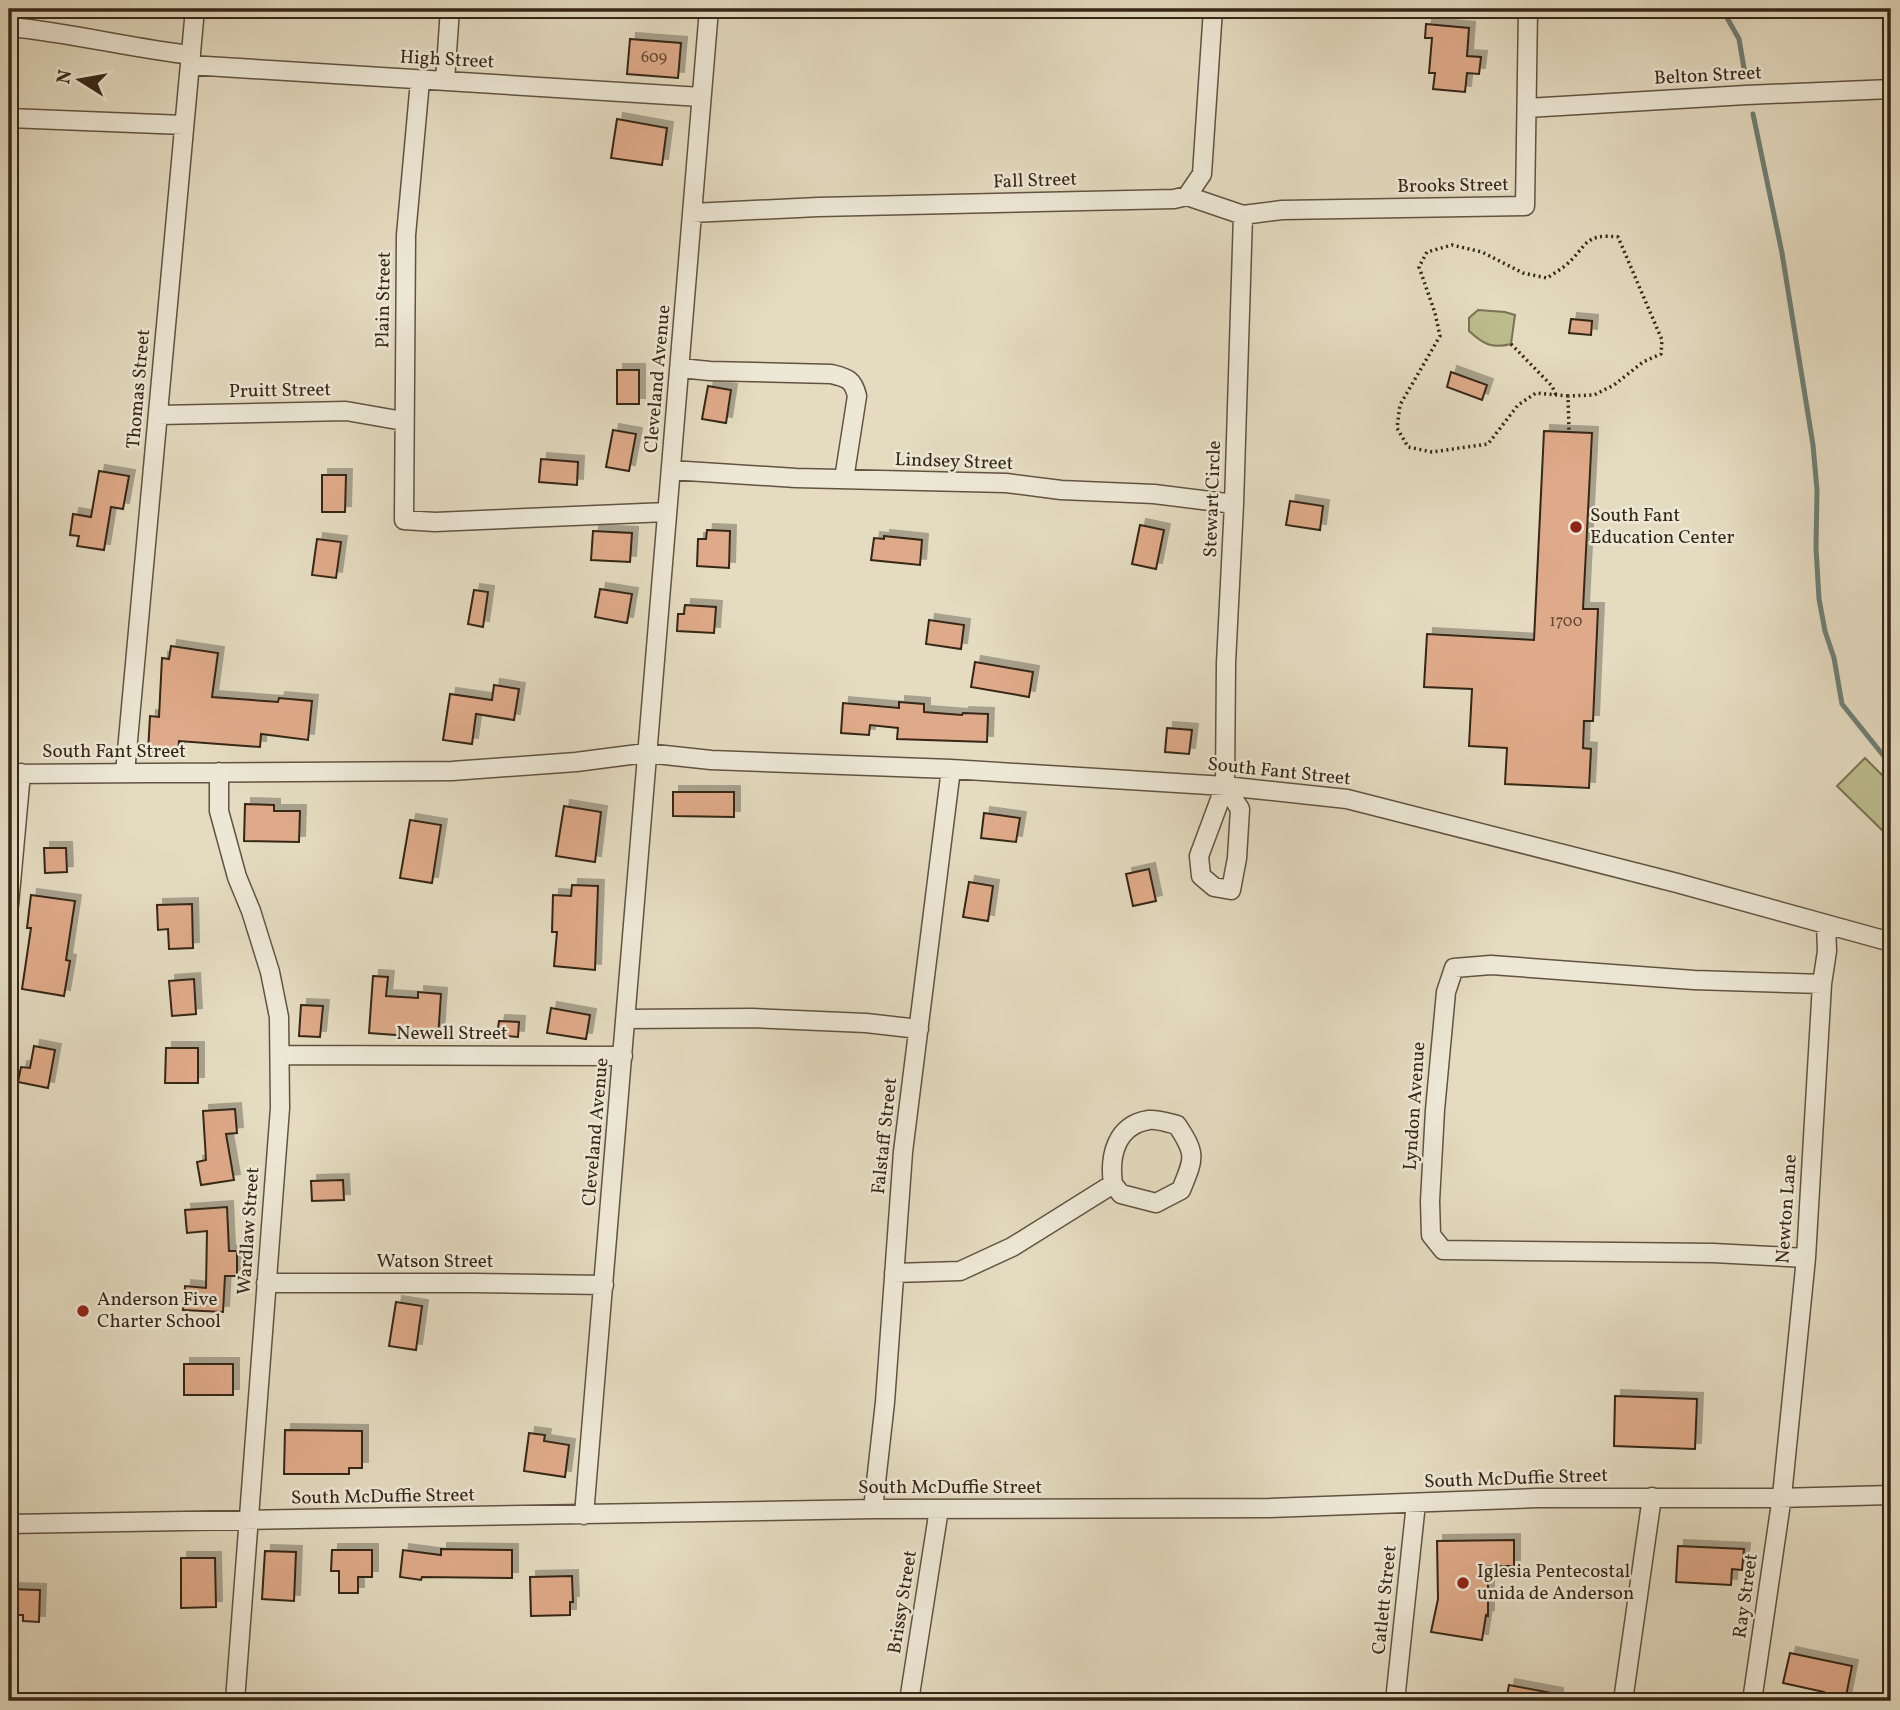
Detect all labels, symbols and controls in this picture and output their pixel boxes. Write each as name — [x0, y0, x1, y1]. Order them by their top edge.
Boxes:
street label: High Street — [399, 45, 495, 75]
north arrow — [46, 46, 116, 116]
house number: 609 — [641, 47, 667, 69]
street label: Belton Street — [1653, 60, 1763, 92]
text: N — [51, 68, 79, 86]
street label: Fall Street — [993, 167, 1078, 195]
street label: Brooks Street — [1397, 172, 1509, 200]
street label: Plain Street — [370, 251, 398, 349]
street label: Cleveland Avenue — [639, 304, 677, 454]
street label: Thomas Street — [121, 328, 157, 450]
street label: Pruitt Street — [229, 377, 332, 405]
street label: Stewart Circle — [1198, 440, 1228, 558]
street label: Lindsey Street — [894, 447, 1014, 477]
place label: South Fant Education Center — [1590, 503, 1734, 551]
marker: South Fant Education Center — [1568, 519, 1584, 535]
house number: 1700 — [1550, 611, 1582, 633]
street label: South Fant Street — [42, 739, 186, 765]
street label: South Fant Street — [1206, 752, 1352, 792]
street label: Newell Street — [396, 1021, 508, 1047]
street label: Lyndon Avenue — [1398, 1041, 1432, 1171]
street label: Cleveland Avenue — [577, 1057, 615, 1207]
street label: Falstaff Street — [866, 1076, 904, 1196]
street label: Newton Lane — [1770, 1153, 1804, 1265]
street label: Wardlaw Street — [232, 1166, 266, 1296]
street label: Watson Street — [377, 1249, 494, 1275]
place label: Anderson Five Charter School — [97, 1287, 221, 1335]
marker: Anderson Five Charter School — [75, 1303, 91, 1319]
street label: South McDuffie Street — [1424, 1463, 1609, 1495]
street label: South McDuffie Street — [858, 1475, 1042, 1501]
street label: South McDuffie Street — [291, 1482, 476, 1512]
street label: Catlett Street — [1366, 1544, 1404, 1656]
street label: Brissy Street — [882, 1548, 924, 1656]
street label: Ray Street — [1727, 1552, 1765, 1640]
place label: Iglesia Pentecostal unida de Anderson — [1477, 1559, 1634, 1607]
marker: Iglesia Pentecostal unida de Anderson — [1455, 1575, 1471, 1591]

